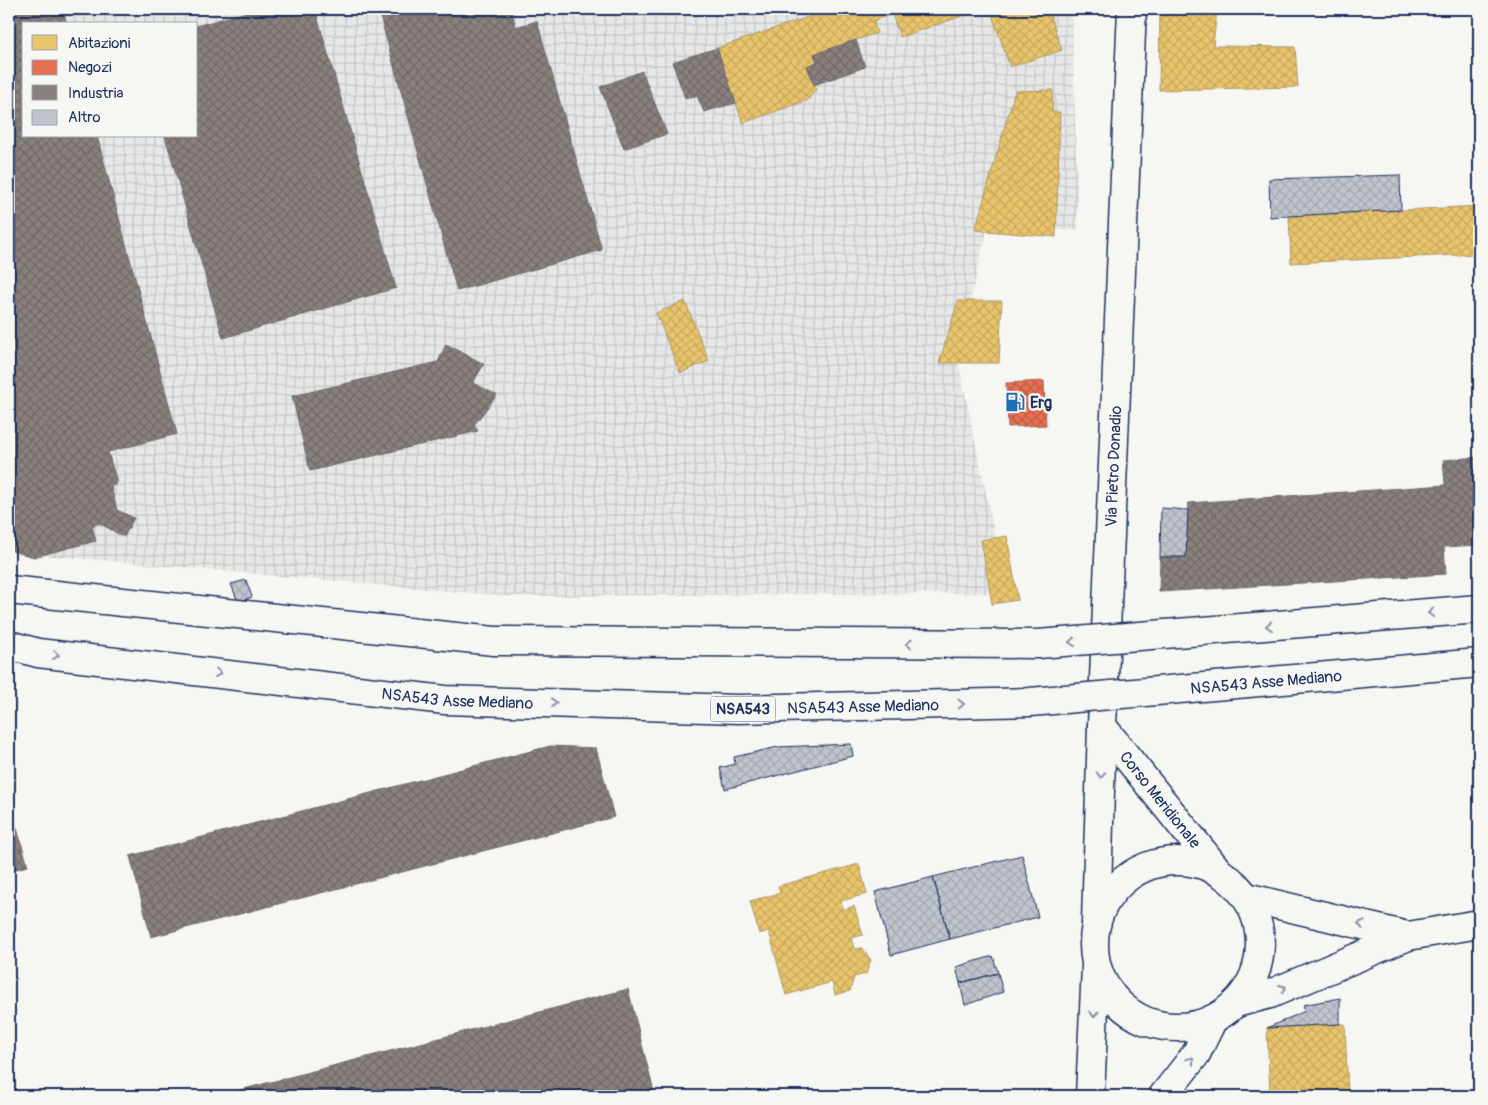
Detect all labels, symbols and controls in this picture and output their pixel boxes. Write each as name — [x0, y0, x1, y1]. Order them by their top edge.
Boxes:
legend — [22, 22, 198, 138]
text: Abitazioni — [68, 34, 131, 53]
text: Negozi — [68, 58, 112, 77]
text: Industria — [68, 84, 123, 103]
text: Altro — [68, 108, 100, 127]
fuel station icon: Erg — [1004, 391, 1026, 413]
place label: Erg — [1030, 393, 1052, 413]
street label: Via Pietro Donadio — [1101, 405, 1126, 527]
one-way arrow — [1426, 607, 1434, 618]
one-way arrow — [1264, 620, 1272, 631]
one-way arrow — [1068, 636, 1076, 647]
one-way arrow — [905, 639, 913, 649]
one-way arrow — [53, 649, 61, 660]
street label: NSA543 Asse Mediano — [1190, 666, 1343, 699]
one-way arrow — [214, 667, 222, 678]
street label: NSA543 Asse Mediano — [380, 684, 534, 714]
street label: NSA543 Asse Mediano — [787, 695, 940, 719]
road number: NSA543 — [710, 696, 776, 722]
one-way arrow — [550, 698, 558, 709]
one-way arrow — [957, 698, 965, 709]
street label: Corso Meridionale — [1115, 747, 1205, 853]
one-way arrow — [1096, 772, 1106, 779]
one-way arrow — [1356, 919, 1365, 930]
one-way arrow — [1278, 984, 1287, 995]
one-way arrow — [1088, 1010, 1099, 1018]
one-way arrow — [1186, 1057, 1194, 1066]

